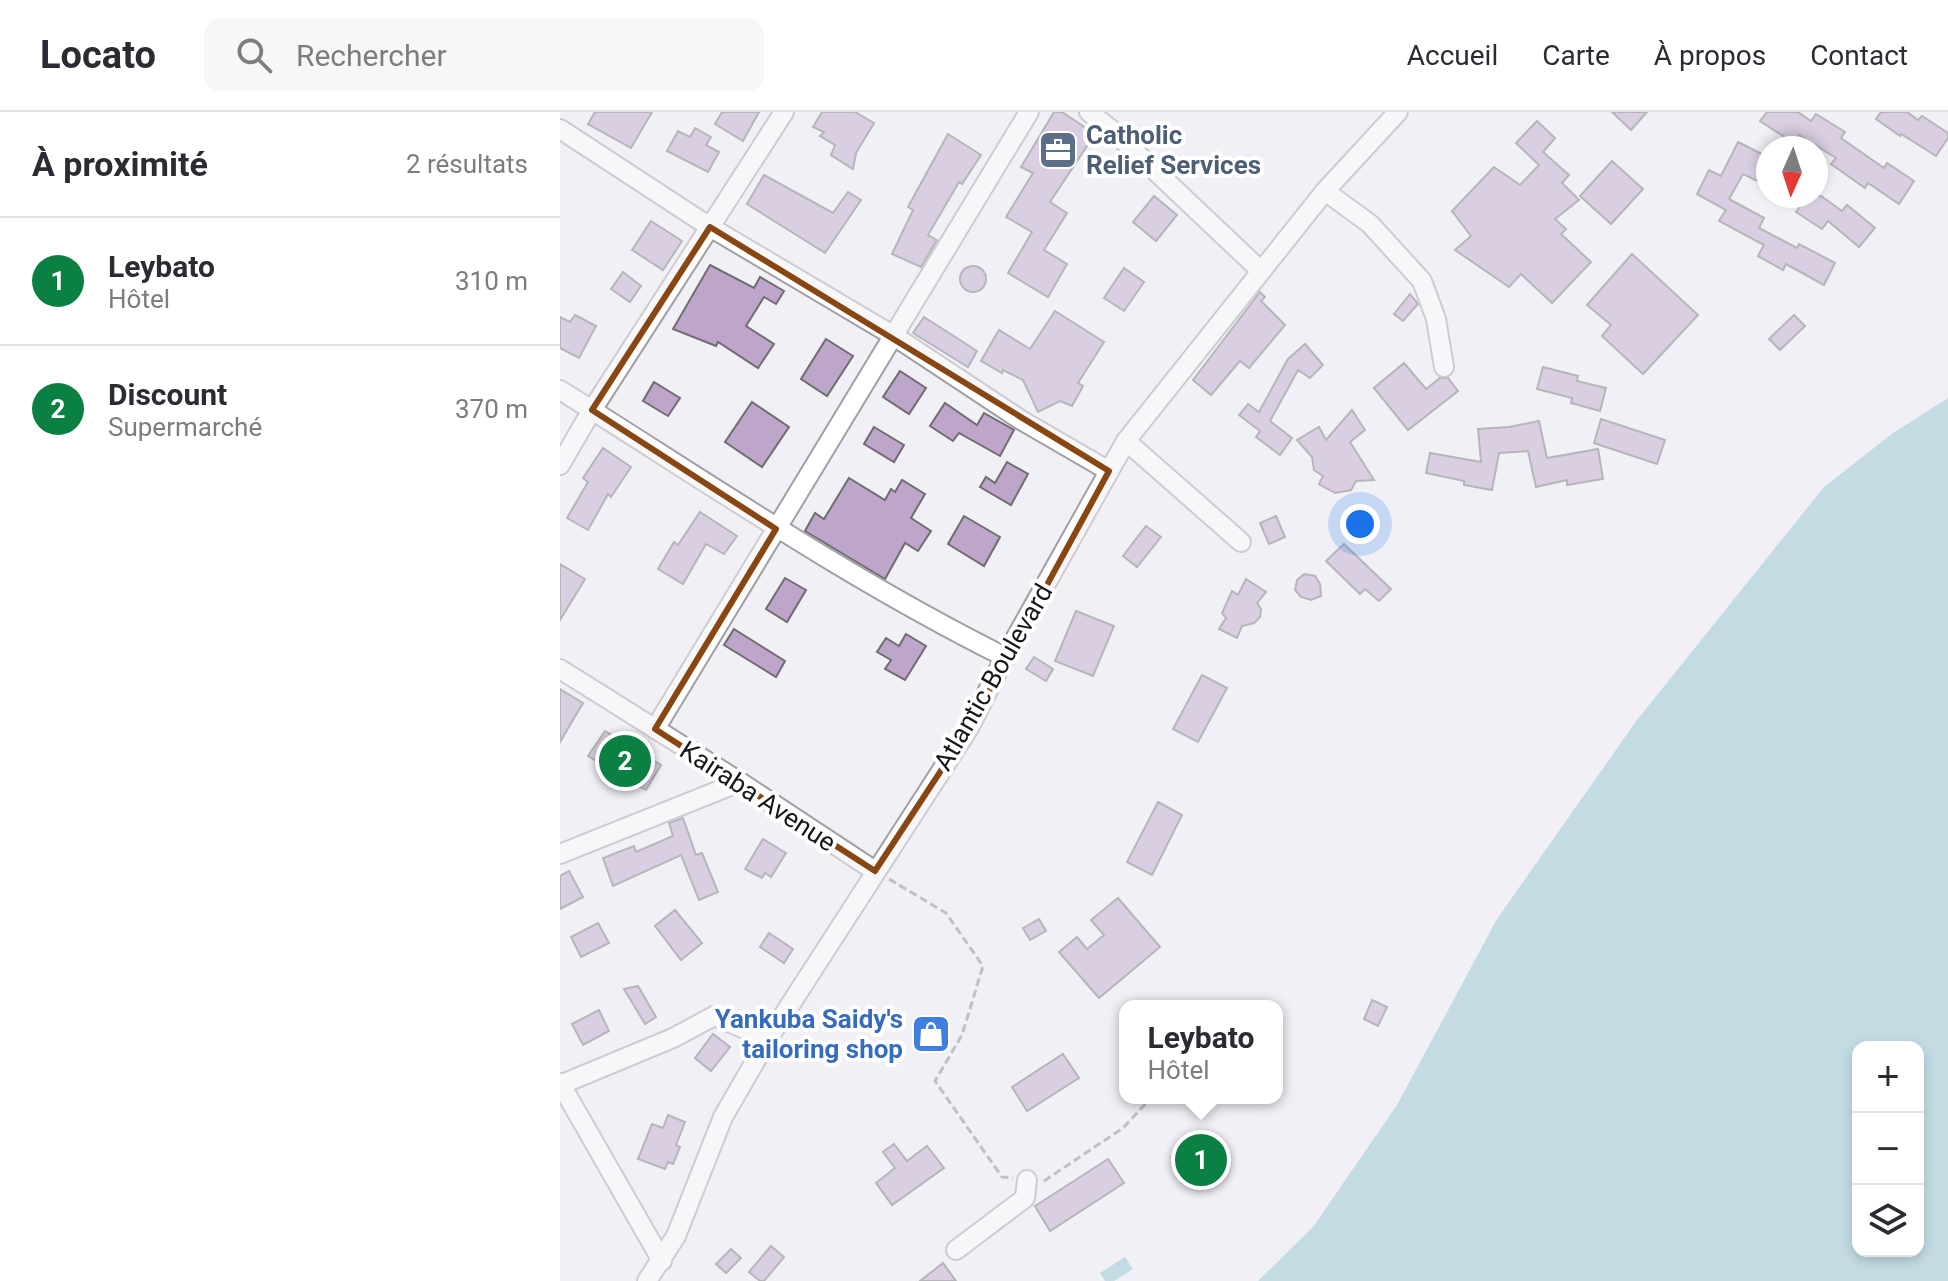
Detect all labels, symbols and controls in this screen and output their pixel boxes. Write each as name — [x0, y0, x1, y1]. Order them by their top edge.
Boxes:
search box — [204, 19, 764, 91]
text: Locato — [40, 33, 156, 77]
icon: search — [232, 33, 276, 77]
text: Rechercher — [296, 38, 447, 73]
text: Accueil — [1407, 39, 1498, 72]
text: Carte — [1542, 39, 1610, 72]
text: À propos — [1654, 39, 1766, 72]
text: Contact — [1810, 39, 1908, 72]
place label: Catholic Relief Services — [1086, 120, 1261, 180]
office icon: Catholic Relief Services — [1037, 129, 1079, 171]
north arrow — [1756, 136, 1828, 208]
text: À proximité — [32, 144, 208, 184]
text: 2 résultats — [406, 149, 528, 179]
text: Leybato — [108, 249, 215, 284]
text: 1 — [51, 266, 65, 296]
text: 310 m — [455, 266, 528, 296]
text: Hôtel — [108, 284, 170, 314]
text: Discount — [108, 377, 227, 412]
text: 2 — [51, 394, 65, 424]
text: 370 m — [455, 394, 528, 424]
text: Supermarché — [108, 412, 262, 442]
your location — [1340, 504, 1380, 544]
street label: Atlantic Boulevard — [927, 579, 1059, 775]
pin: 2 — [599, 731, 651, 791]
street label: Kairaba Avenue — [675, 735, 841, 857]
popup — [1119, 1000, 1283, 1104]
place label: Yankuba Saidy's tailoring shop — [715, 1004, 903, 1064]
shop icon: Yankuba Saidy's tailoring shop — [910, 1013, 952, 1055]
text: Leybato — [1148, 1020, 1254, 1055]
map controls — [1852, 1041, 1924, 1257]
button: + — [1852, 1041, 1924, 1113]
text: Hôtel — [1148, 1055, 1210, 1085]
button: − — [1852, 1113, 1924, 1185]
pin: 1 — [1175, 1130, 1227, 1190]
button: layers — [1852, 1185, 1924, 1257]

